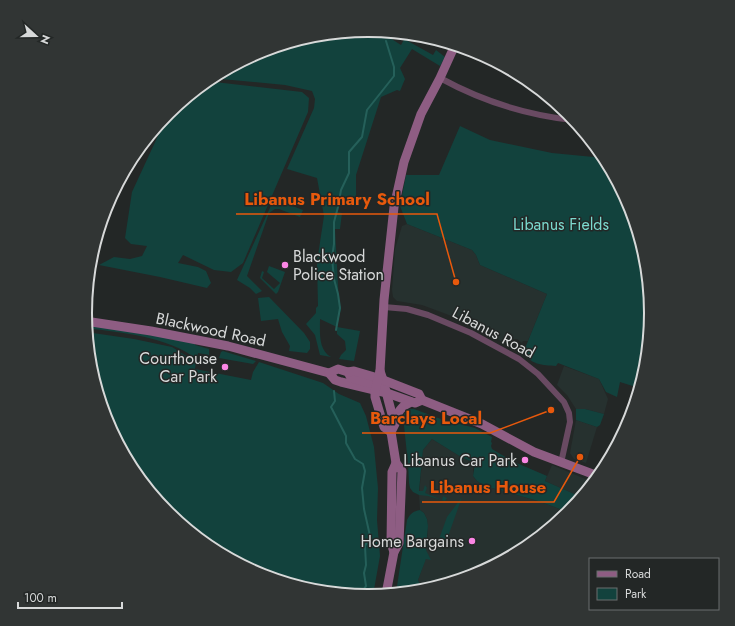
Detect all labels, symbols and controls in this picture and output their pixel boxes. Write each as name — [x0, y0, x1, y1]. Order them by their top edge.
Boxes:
north arrow — [16, 16, 56, 56]
text: N — [36, 33, 54, 47]
callout: Libanus Primary School — [236, 185, 437, 214]
text: Libanus Primary School — [244, 187, 430, 211]
park label: Libanus Fields — [513, 213, 609, 236]
place label: Blackwood Police Station — [293, 245, 384, 286]
marker: Blackwood Police Station — [280, 260, 290, 270]
street label: Libanus Road — [448, 301, 539, 364]
street label: Blackwood Road — [154, 307, 268, 352]
place label: Courthouse Car Park — [139, 347, 218, 388]
marker: Courthouse Car Park — [220, 362, 230, 372]
callout: Barclays Local — [362, 404, 490, 433]
text: Barclays Local — [370, 406, 482, 430]
place label: Libanus Car Park — [403, 449, 518, 472]
marker: Libanus Car Park — [520, 455, 530, 465]
callout: Libanus House — [422, 473, 554, 502]
text: Libanus House — [430, 475, 546, 499]
place label: Home Bargains — [361, 530, 464, 553]
marker: Home Bargains — [467, 536, 477, 546]
legend — [589, 558, 719, 610]
text: Road — [625, 565, 651, 583]
scale bar — [18, 584, 122, 610]
text: Park — [625, 585, 647, 603]
text: 100 m — [24, 589, 57, 607]

